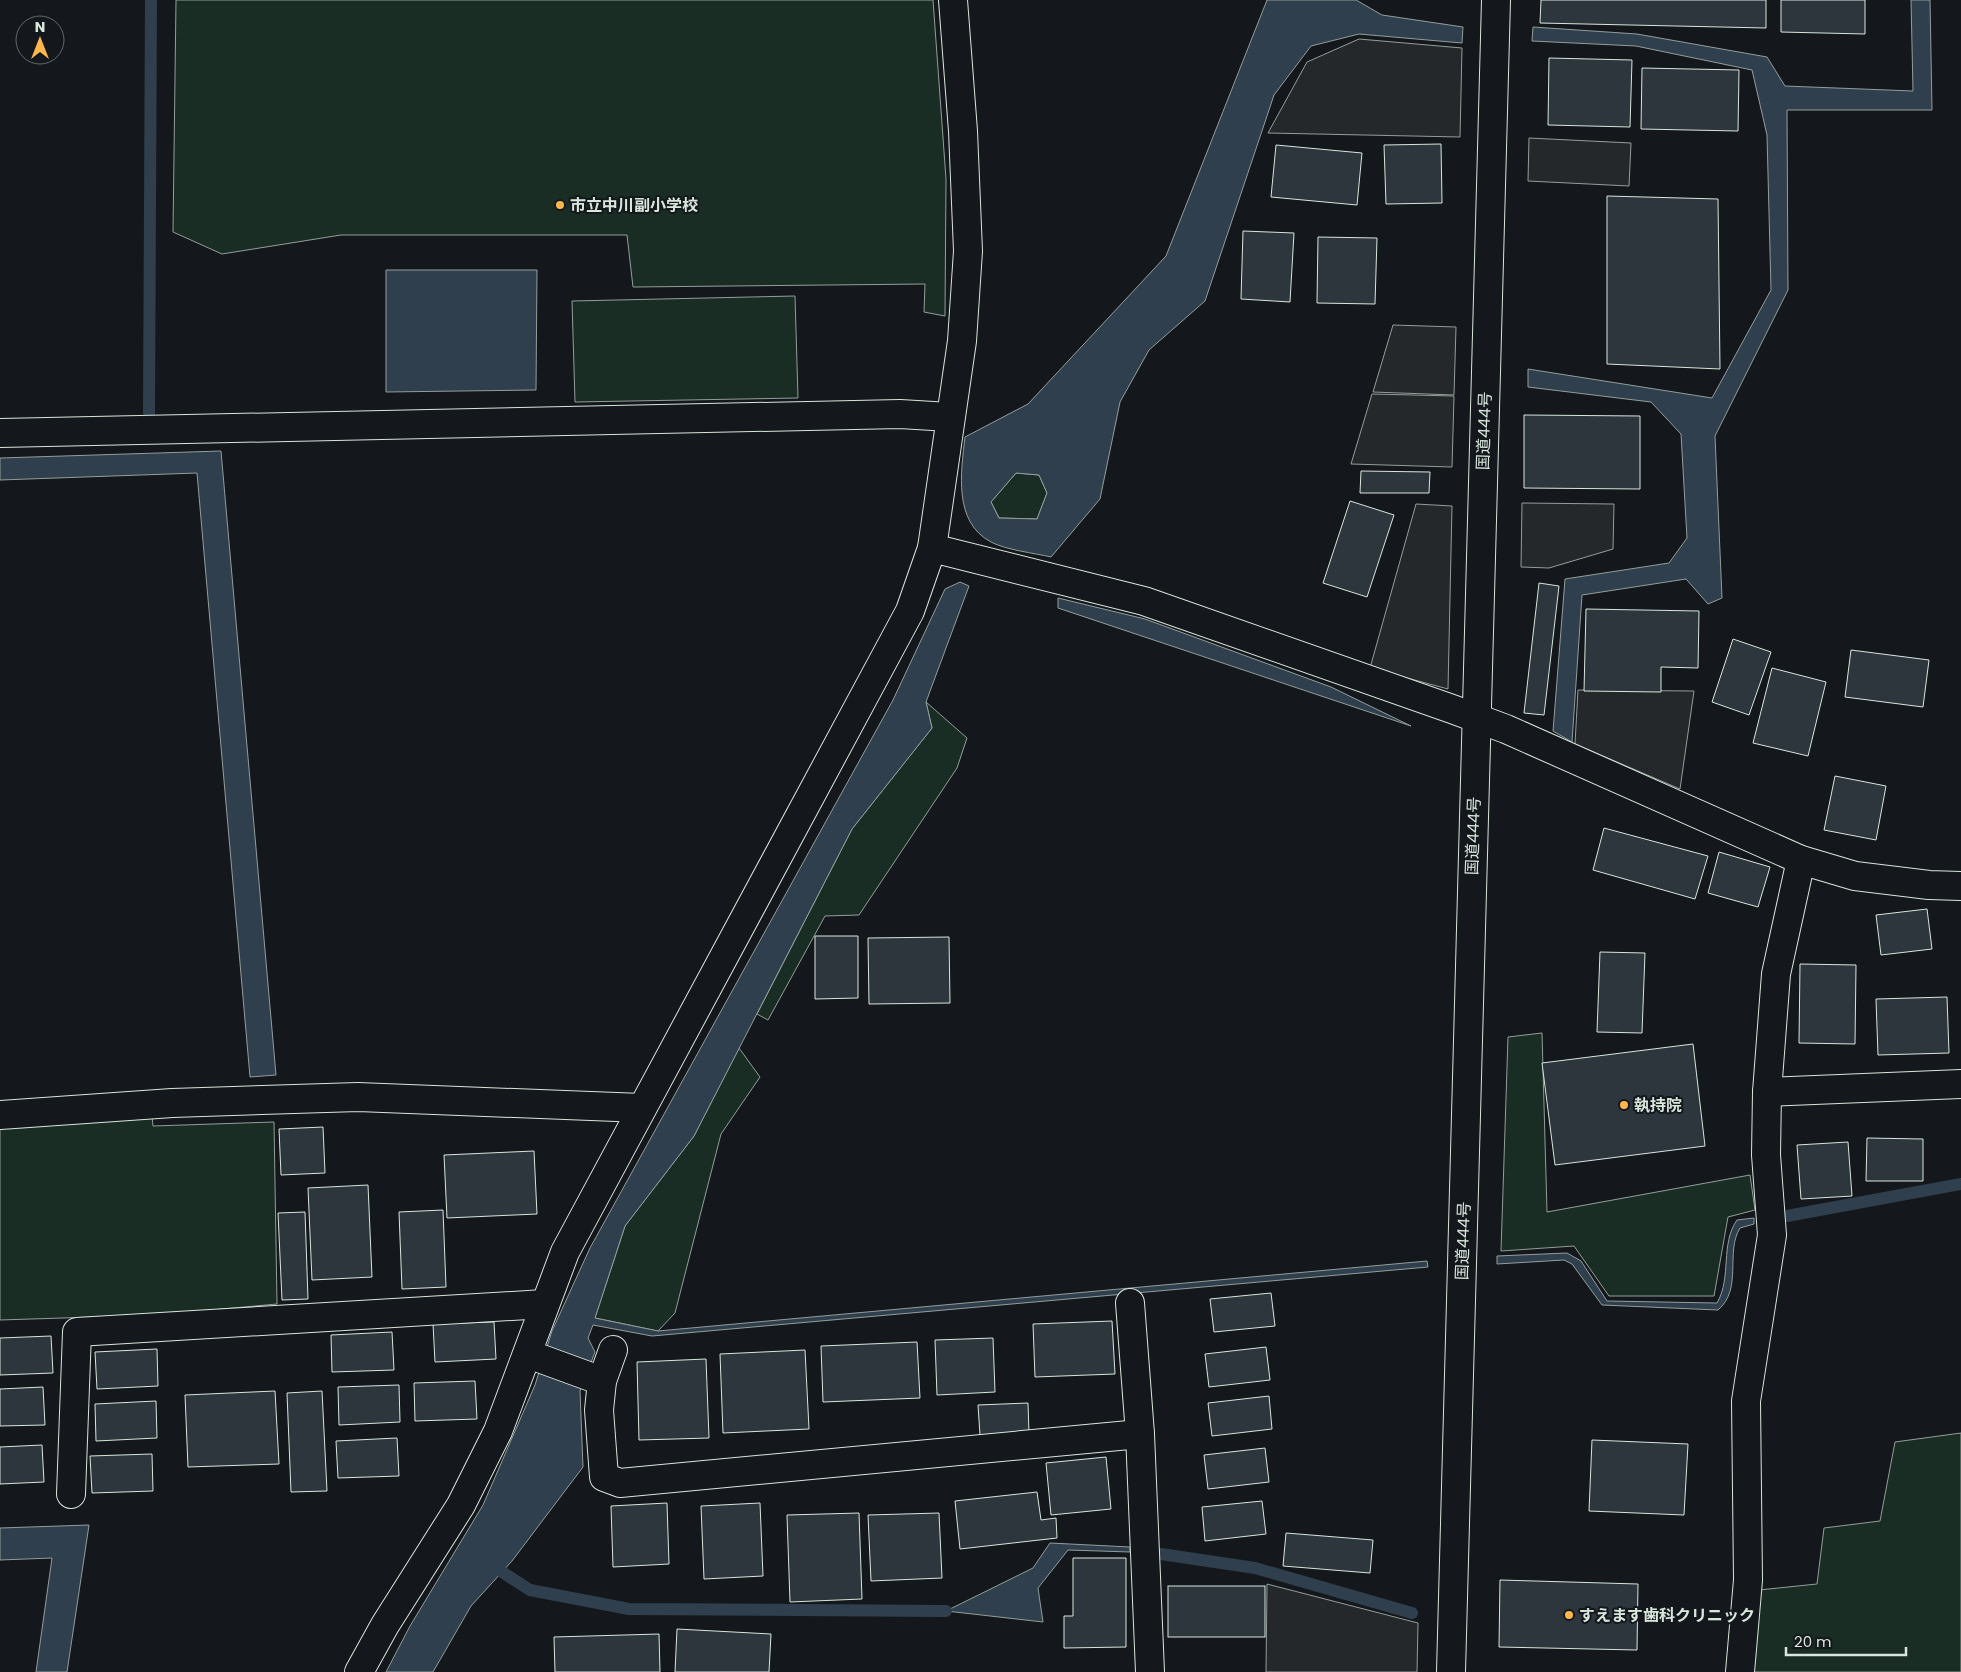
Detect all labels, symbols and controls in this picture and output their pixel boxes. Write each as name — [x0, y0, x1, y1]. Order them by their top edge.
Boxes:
north arrow — [15, 15, 65, 65]
text: N — [35, 17, 45, 37]
place label: 市立中川副小学校 — [570, 194, 698, 217]
marker: 市立中川副小学校 — [554, 199, 566, 211]
street label: 国道444号 — [1471, 392, 1497, 470]
street label: 国道444号 — [1460, 797, 1486, 875]
place label: 執持院 — [1634, 1094, 1682, 1117]
marker: 執持院 — [1618, 1099, 1630, 1111]
street label: 国道444号 — [1450, 1202, 1476, 1280]
place label: すえます歯科クリニック — [1579, 1604, 1755, 1627]
marker: すえます歯科クリニック — [1563, 1609, 1575, 1621]
scale bar — [1786, 1624, 1906, 1656]
text: 20 m — [1794, 1631, 1832, 1652]

